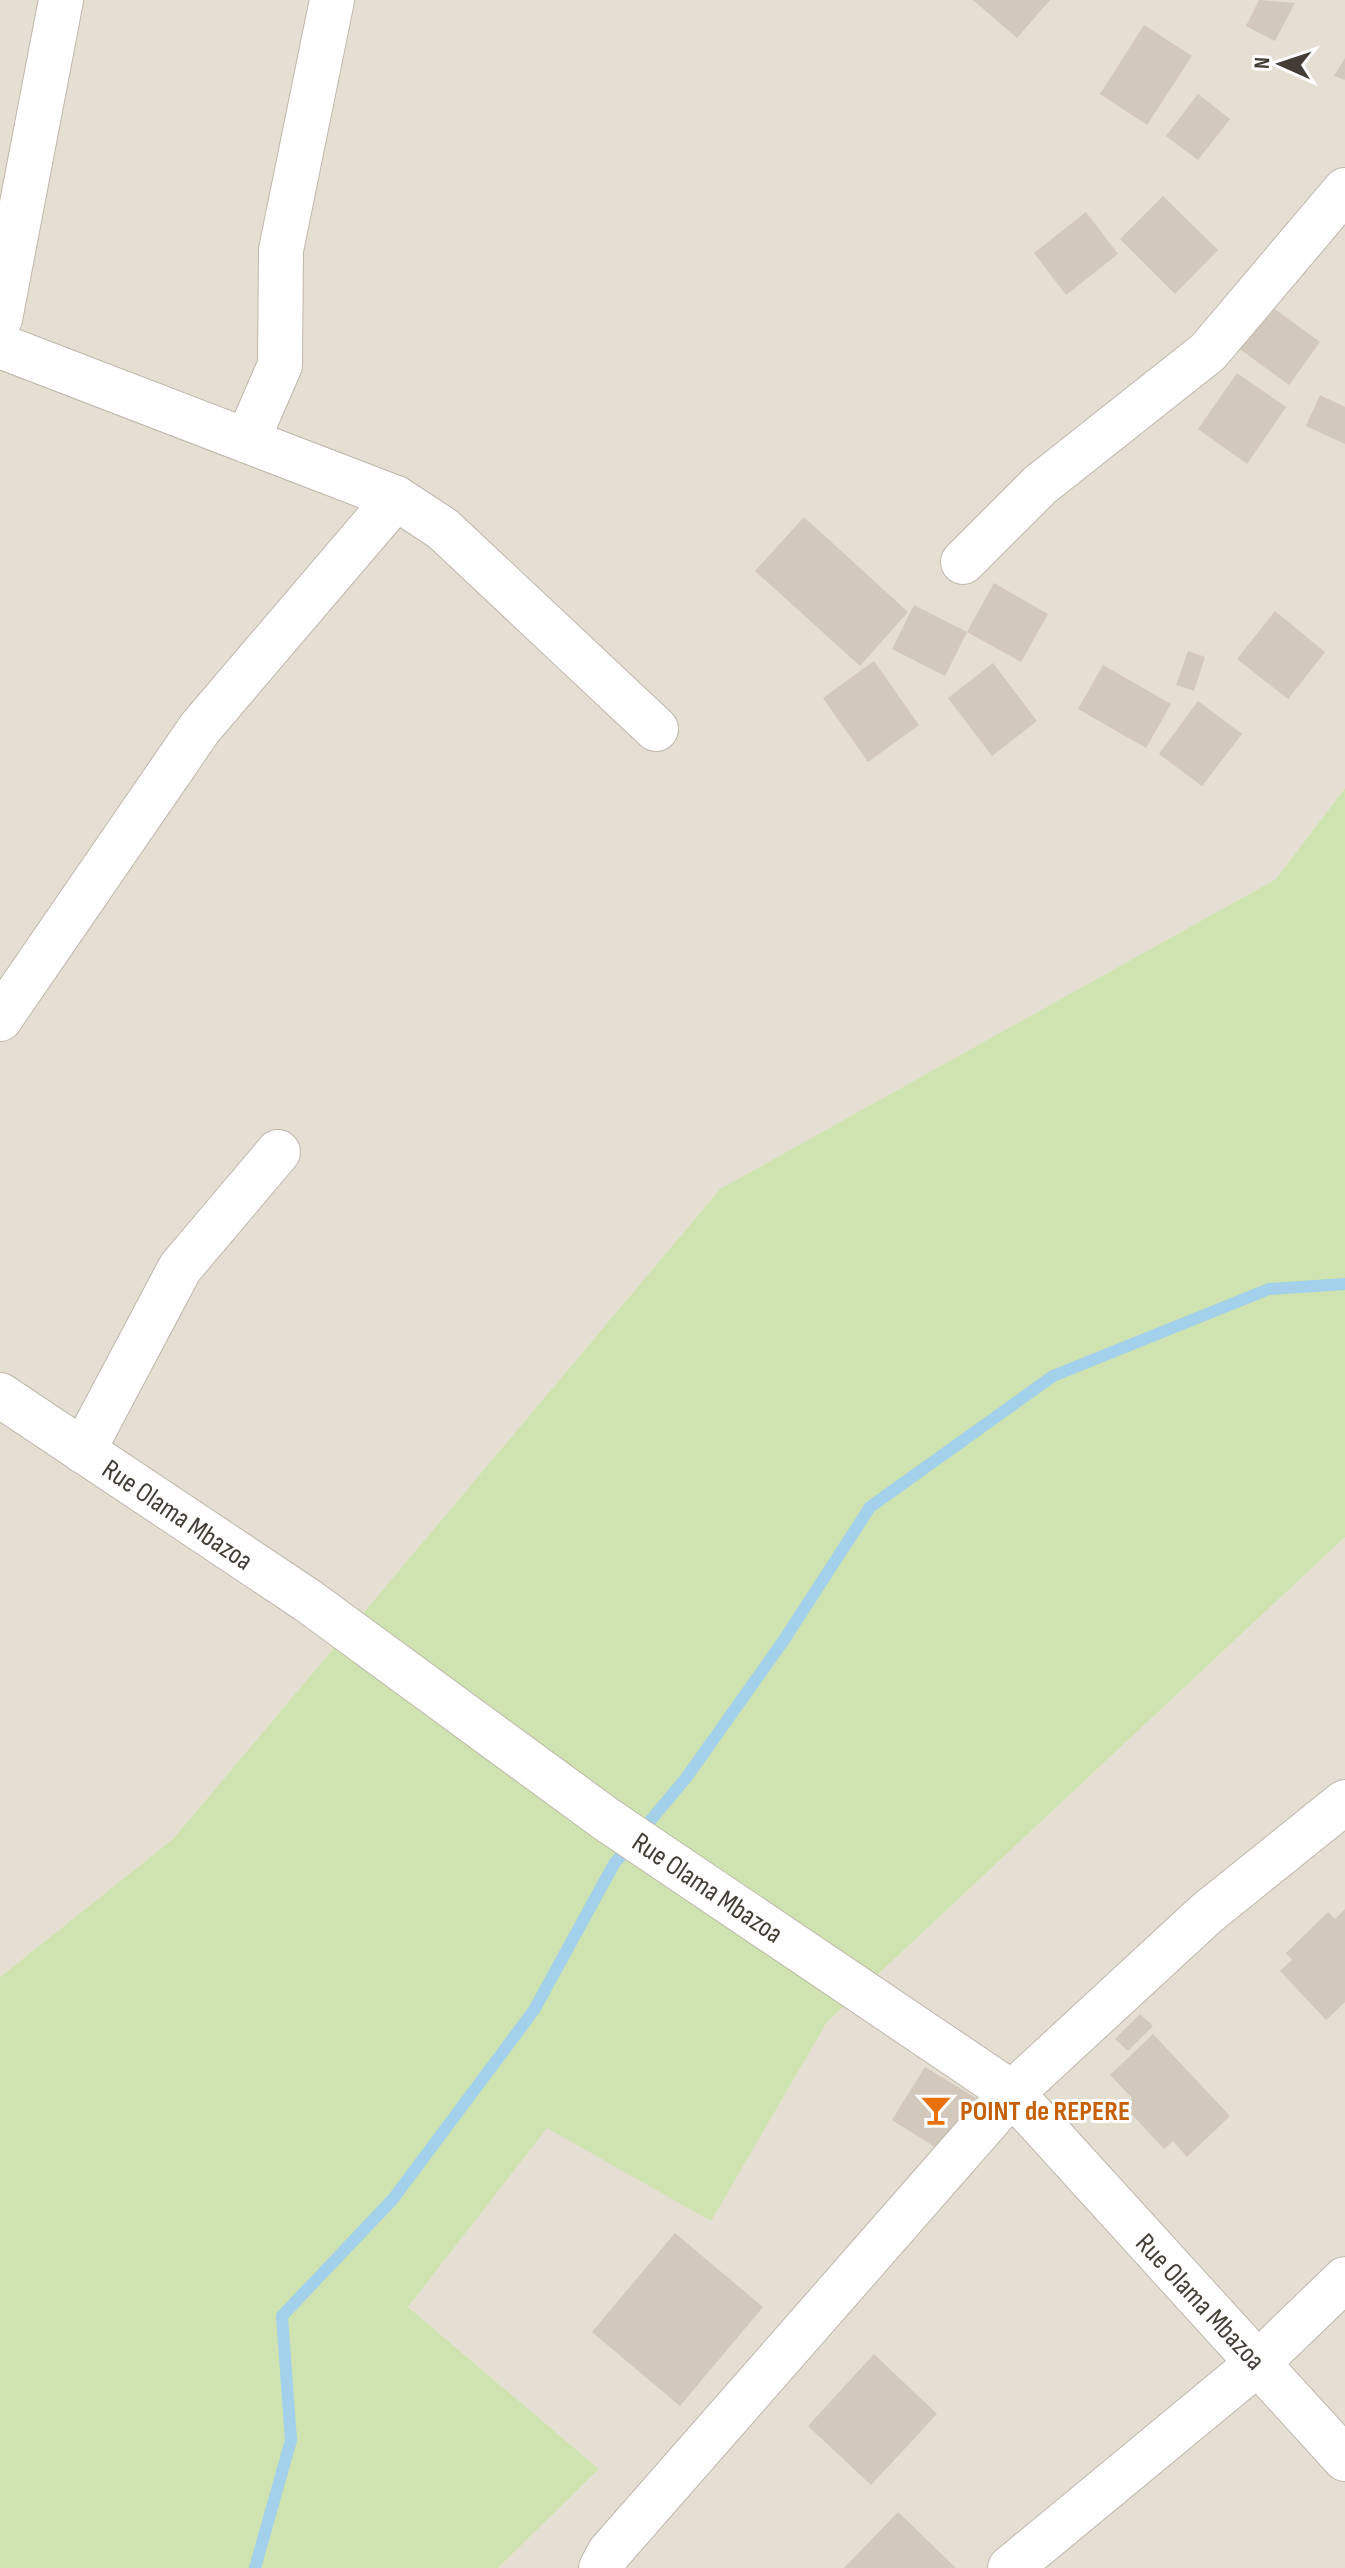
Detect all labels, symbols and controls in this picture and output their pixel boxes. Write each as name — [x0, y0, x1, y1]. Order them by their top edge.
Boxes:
north arrow — [1241, 24, 1321, 104]
text: N — [1249, 56, 1276, 70]
street label: Rue Olama Mbazoa — [96, 1453, 259, 1578]
street label: Rue Olama Mbazoa — [626, 1826, 789, 1951]
bar icon: POINT de REPERE — [919, 2093, 953, 2127]
place label: POINT de REPERE — [960, 2095, 1130, 2128]
street label: Rue Olama Mbazoa — [1128, 2227, 1271, 2377]

